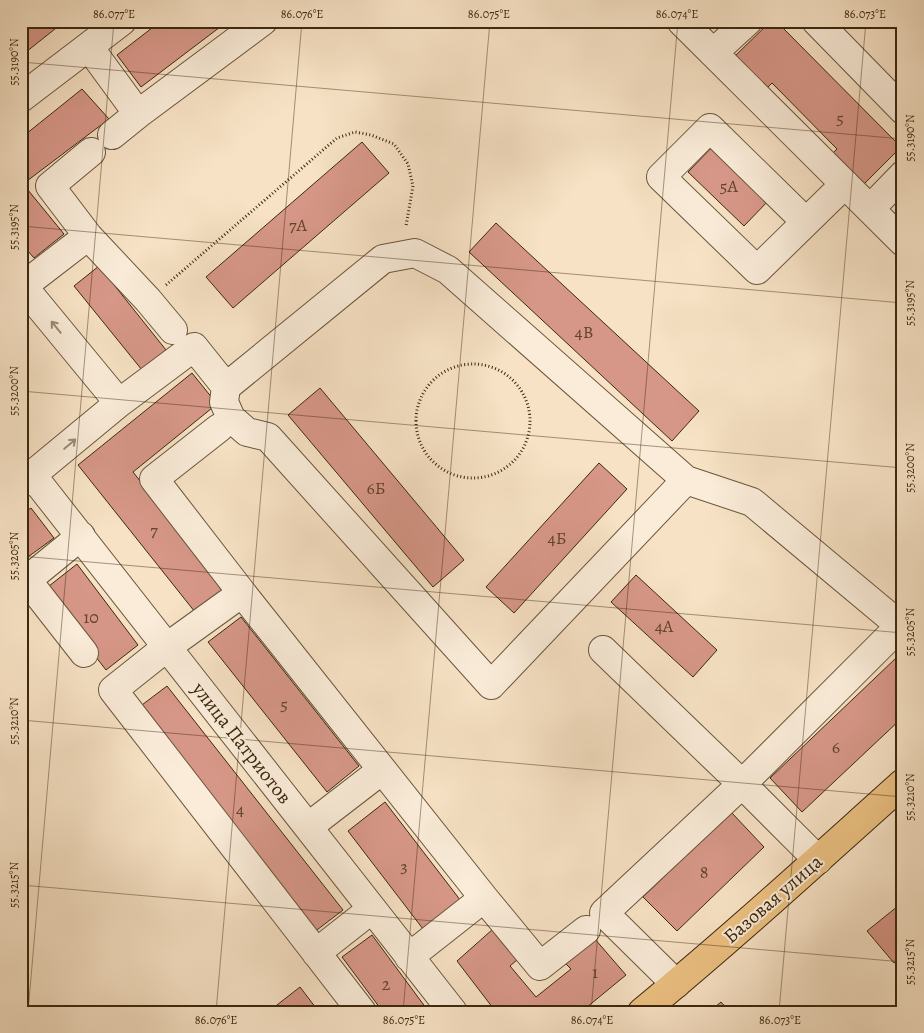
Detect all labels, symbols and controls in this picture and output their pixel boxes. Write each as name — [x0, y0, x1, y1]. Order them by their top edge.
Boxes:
text: 86.077°E — [93, 6, 135, 22]
text: 86.076°E — [281, 6, 323, 22]
text: 86.075°E — [468, 6, 510, 22]
text: 86.074°E — [656, 6, 698, 22]
text: 86.073°E — [844, 6, 886, 22]
text: 55.3190°N — [6, 38, 22, 86]
house number: 5 — [836, 106, 844, 130]
text: 55.3190°N — [902, 114, 918, 162]
house number: 5А — [720, 174, 739, 198]
text: 55.3195°N — [6, 204, 22, 250]
house number: 7А — [289, 213, 308, 237]
text: 55.3195°N — [902, 280, 918, 326]
one-way arrow — [51, 320, 62, 333]
house number: 4В — [575, 320, 593, 344]
text: 55.3200°N — [6, 366, 22, 416]
one-way arrow — [63, 438, 76, 449]
text: 55.3200°N — [902, 443, 918, 493]
house number: 6Б — [366, 476, 386, 500]
house number: 7 — [150, 518, 158, 542]
house number: 4Б — [548, 526, 566, 550]
text: 55.3205°N — [6, 531, 22, 580]
house number: 10 — [83, 605, 99, 629]
text: 55.3205°N — [902, 607, 918, 656]
house number: 4А — [655, 614, 674, 638]
street label: улица Патриотов — [185, 676, 298, 810]
house number: 5 — [280, 692, 288, 716]
text: 55.3210°N — [6, 697, 22, 745]
house number: 6 — [832, 735, 840, 759]
text: 55.3210°N — [902, 773, 918, 821]
house number: 4 — [236, 797, 244, 821]
street label: Базовая улица — [718, 848, 829, 950]
house number: 3 — [400, 854, 408, 878]
house number: 8 — [700, 860, 708, 884]
text: 55.3215°N — [6, 862, 22, 908]
text: 55.3215°N — [902, 939, 918, 985]
house number: 1 — [592, 960, 598, 984]
house number: 2 — [382, 972, 391, 996]
text: 86.076°E — [195, 1012, 237, 1028]
text: 86.075°E — [383, 1012, 425, 1028]
text: 86.074°E — [571, 1012, 613, 1028]
text: 86.073°E — [759, 1012, 801, 1028]

